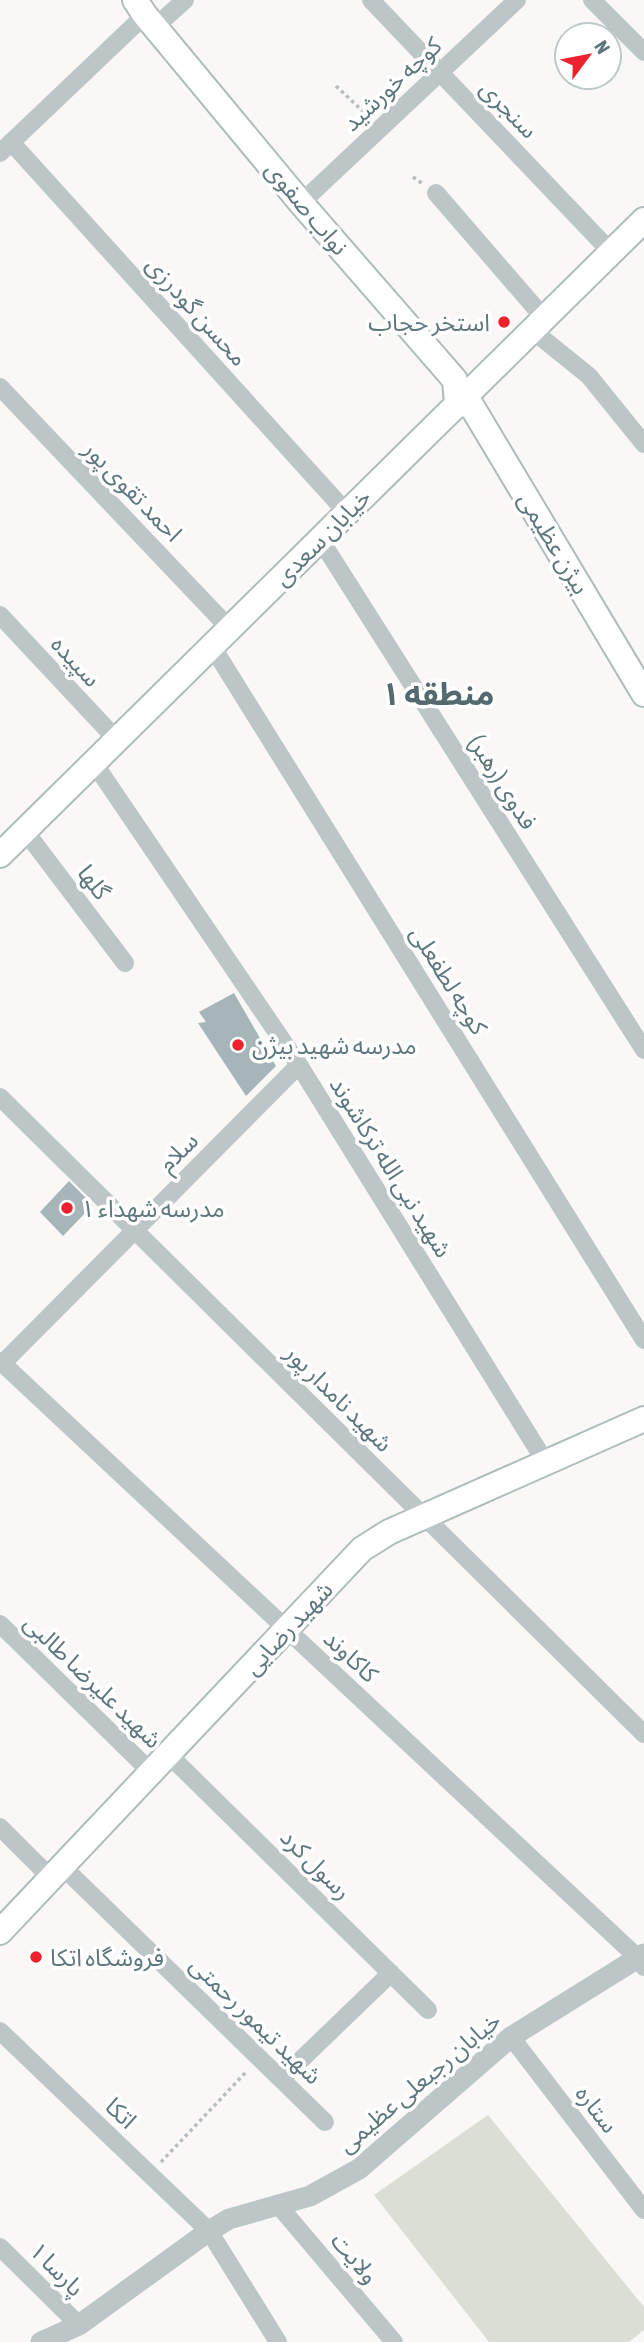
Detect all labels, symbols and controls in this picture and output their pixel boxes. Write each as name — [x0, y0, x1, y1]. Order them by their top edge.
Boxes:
north arrow — [553, 21, 623, 91]
street label: کوچه خورشید — [337, 31, 449, 138]
text: N — [590, 36, 615, 58]
street label: سنجری — [474, 74, 543, 144]
street label: نواب صفوی — [259, 156, 354, 261]
street label: محسن گودرزی — [140, 251, 253, 372]
place label: استخر حجاب — [368, 309, 490, 337]
marker: استخر حجاب — [496, 314, 512, 330]
street label: احمد تقوی پور — [76, 435, 188, 548]
street label: خیابان سعدی — [268, 483, 377, 592]
street label: بیژن عظیمی — [512, 487, 595, 599]
street label: سپیده — [44, 630, 106, 693]
district label: منطقه ۱ — [382, 675, 494, 712]
street label: فدوی (رهبر) — [462, 730, 543, 835]
street label: گلها — [72, 859, 116, 905]
street label: کوچه لطفعلی — [403, 921, 494, 1041]
place label: مدرسه شهید بیژن — [252, 1032, 417, 1060]
marker: مدرسه شهید بیژن — [230, 1037, 246, 1053]
street label: شهید نبی الله ترکاشوند — [324, 1072, 457, 1263]
street label: سلام — [153, 1127, 207, 1181]
place label: مدرسه شهداء ۱ — [81, 1195, 225, 1223]
marker: مدرسه شهداء ۱ — [59, 1200, 75, 1216]
street label: شهید نامدار پور — [278, 1338, 398, 1459]
street label: شهید رضایی — [238, 1576, 339, 1681]
street label: شهید علیرضا طالبی — [18, 1609, 167, 1754]
street label: کاکاوند — [318, 1624, 384, 1689]
street label: رسول کرد — [275, 1823, 357, 1905]
place label: فروشگاه اتکا — [50, 1944, 164, 1972]
marker: فروشگاه اتکا — [28, 1949, 44, 1965]
street label: شهید تیمور رحمتی — [184, 1951, 327, 2090]
street label: خیابان رجبعلی عظیمی — [332, 2006, 506, 2159]
street label: ستاره — [569, 2080, 624, 2139]
street label: اتکا — [100, 2092, 142, 2134]
street label: ولایت — [325, 2227, 384, 2290]
street label: پارسا ۱ — [23, 2236, 90, 2303]

